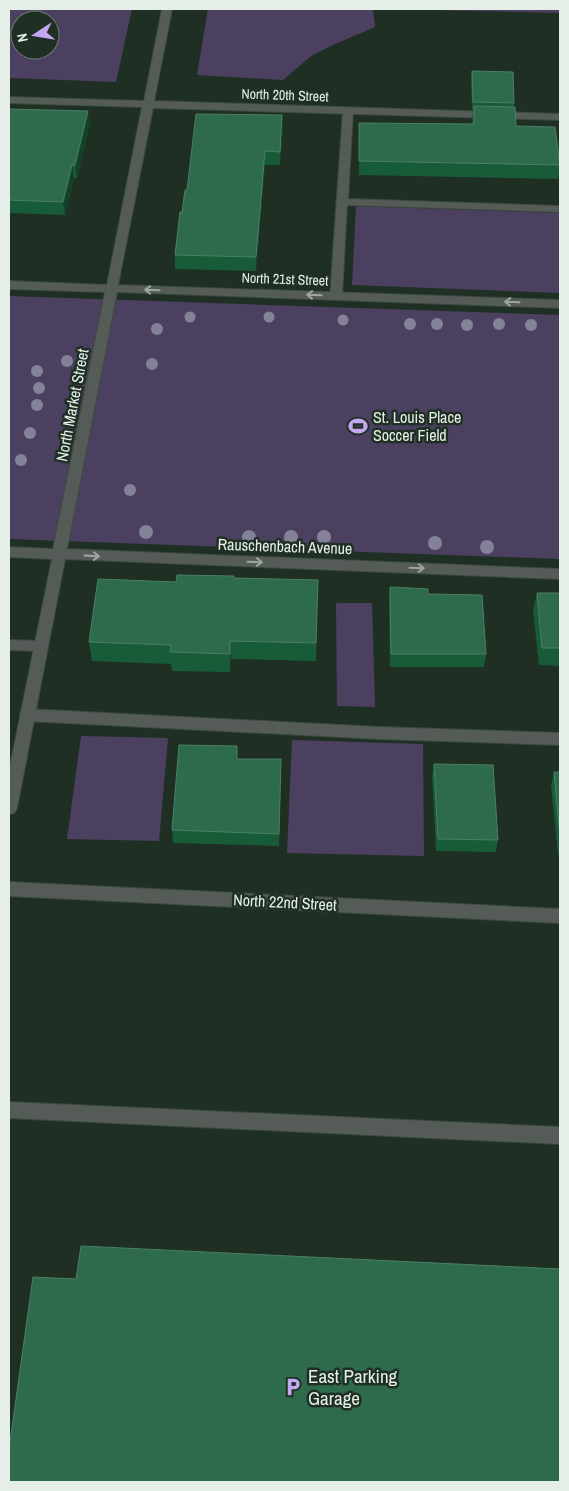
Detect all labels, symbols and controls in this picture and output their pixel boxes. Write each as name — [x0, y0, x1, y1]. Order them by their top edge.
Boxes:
north arrow — [10, 10, 60, 60]
text: N — [13, 32, 32, 44]
street label: North 20th Street — [241, 84, 329, 106]
street label: North 21st Street — [241, 268, 329, 290]
one-way arrow — [144, 285, 160, 294]
one-way arrow — [306, 291, 322, 300]
one-way arrow — [504, 297, 520, 307]
street label: North Market Street — [50, 346, 94, 463]
place label: St. Louis Place Soccer Field — [373, 406, 461, 446]
sports icon: St. Louis Place Soccer Field — [347, 415, 369, 437]
street label: Rauschenbach Avenue — [217, 533, 353, 559]
one-way arrow — [84, 551, 100, 560]
one-way arrow — [246, 557, 263, 567]
one-way arrow — [409, 564, 425, 573]
street label: North 22nd Street — [233, 888, 338, 916]
place label: East Parking Garage — [308, 1363, 398, 1411]
parking icon: East Parking Garage — [282, 1376, 304, 1398]

